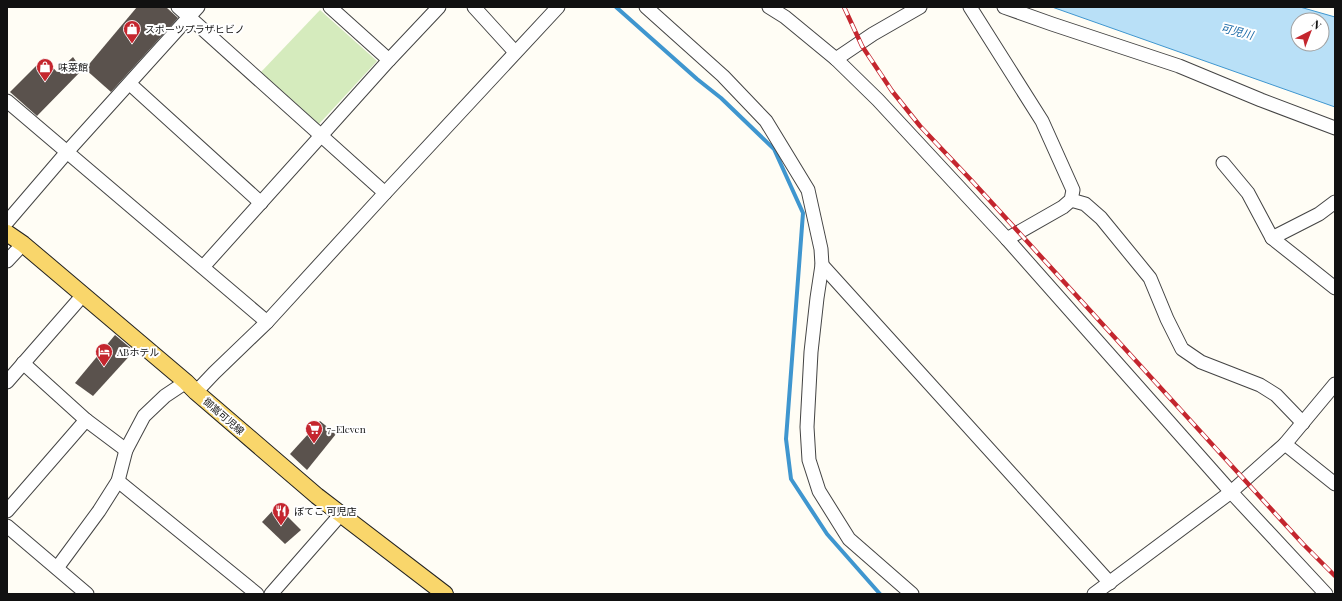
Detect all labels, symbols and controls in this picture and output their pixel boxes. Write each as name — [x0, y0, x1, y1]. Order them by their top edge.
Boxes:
north arrow — [1290, 12, 1330, 52]
text: N — [1309, 16, 1325, 32]
shop icon: スポーツプラザヒビノ — [122, 19, 142, 44]
water label: 可児川 — [1219, 20, 1256, 43]
place label: スポーツプラザヒビノ — [145, 22, 245, 36]
shop icon: 味菜館 — [35, 57, 55, 82]
place label: 味菜館 — [58, 60, 88, 74]
hotel icon: ABホテル — [94, 342, 114, 367]
place label: ABホテル — [116, 345, 159, 359]
street label: 御嵩可児線 — [201, 394, 247, 438]
supermarket icon: 7-Eleven — [304, 419, 324, 444]
place label: 7-Eleven — [327, 422, 366, 436]
restaurant icon: ぼてこ 可児店 — [271, 501, 291, 526]
place label: ぼてこ 可児店 — [294, 504, 357, 518]

